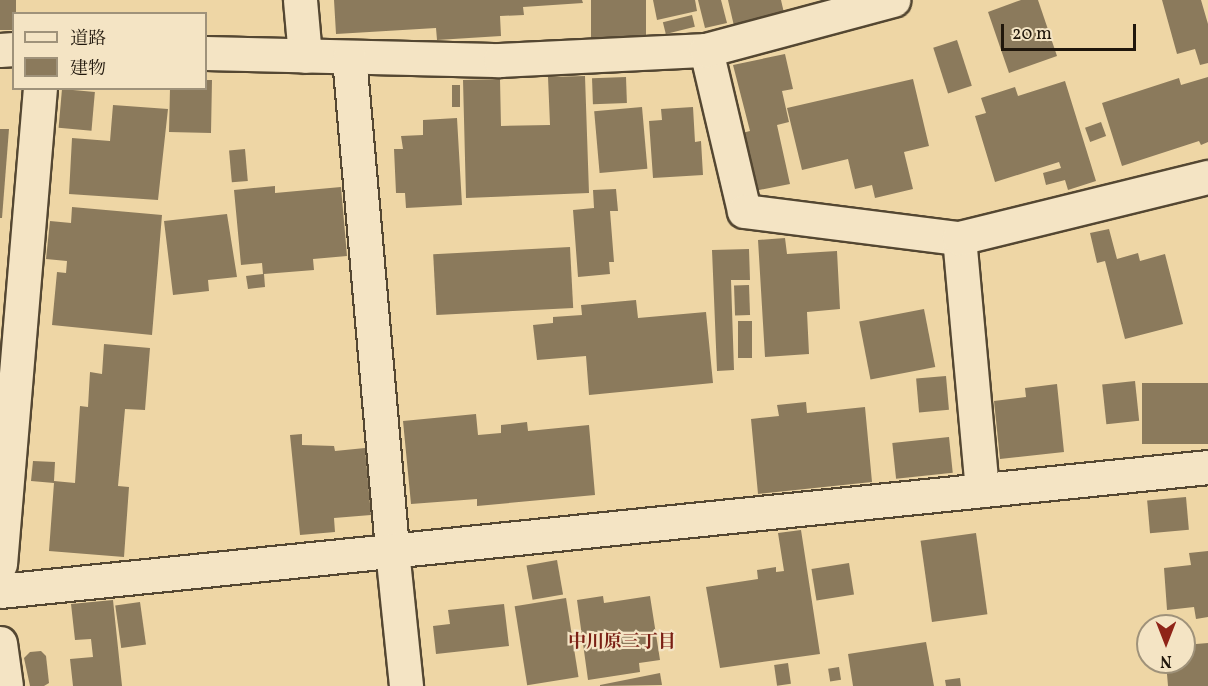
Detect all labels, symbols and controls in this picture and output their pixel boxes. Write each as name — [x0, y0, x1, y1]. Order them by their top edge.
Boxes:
legend — [12, 12, 207, 90]
scale bar — [1004, 12, 1139, 50]
text: 20 m — [1012, 22, 1052, 47]
text: 道路 — [70, 27, 106, 52]
text: 建物 — [70, 57, 106, 82]
north arrow — [1136, 614, 1196, 674]
district label: 中川原三丁目 — [568, 632, 676, 654]
text: N — [1160, 649, 1172, 671]

